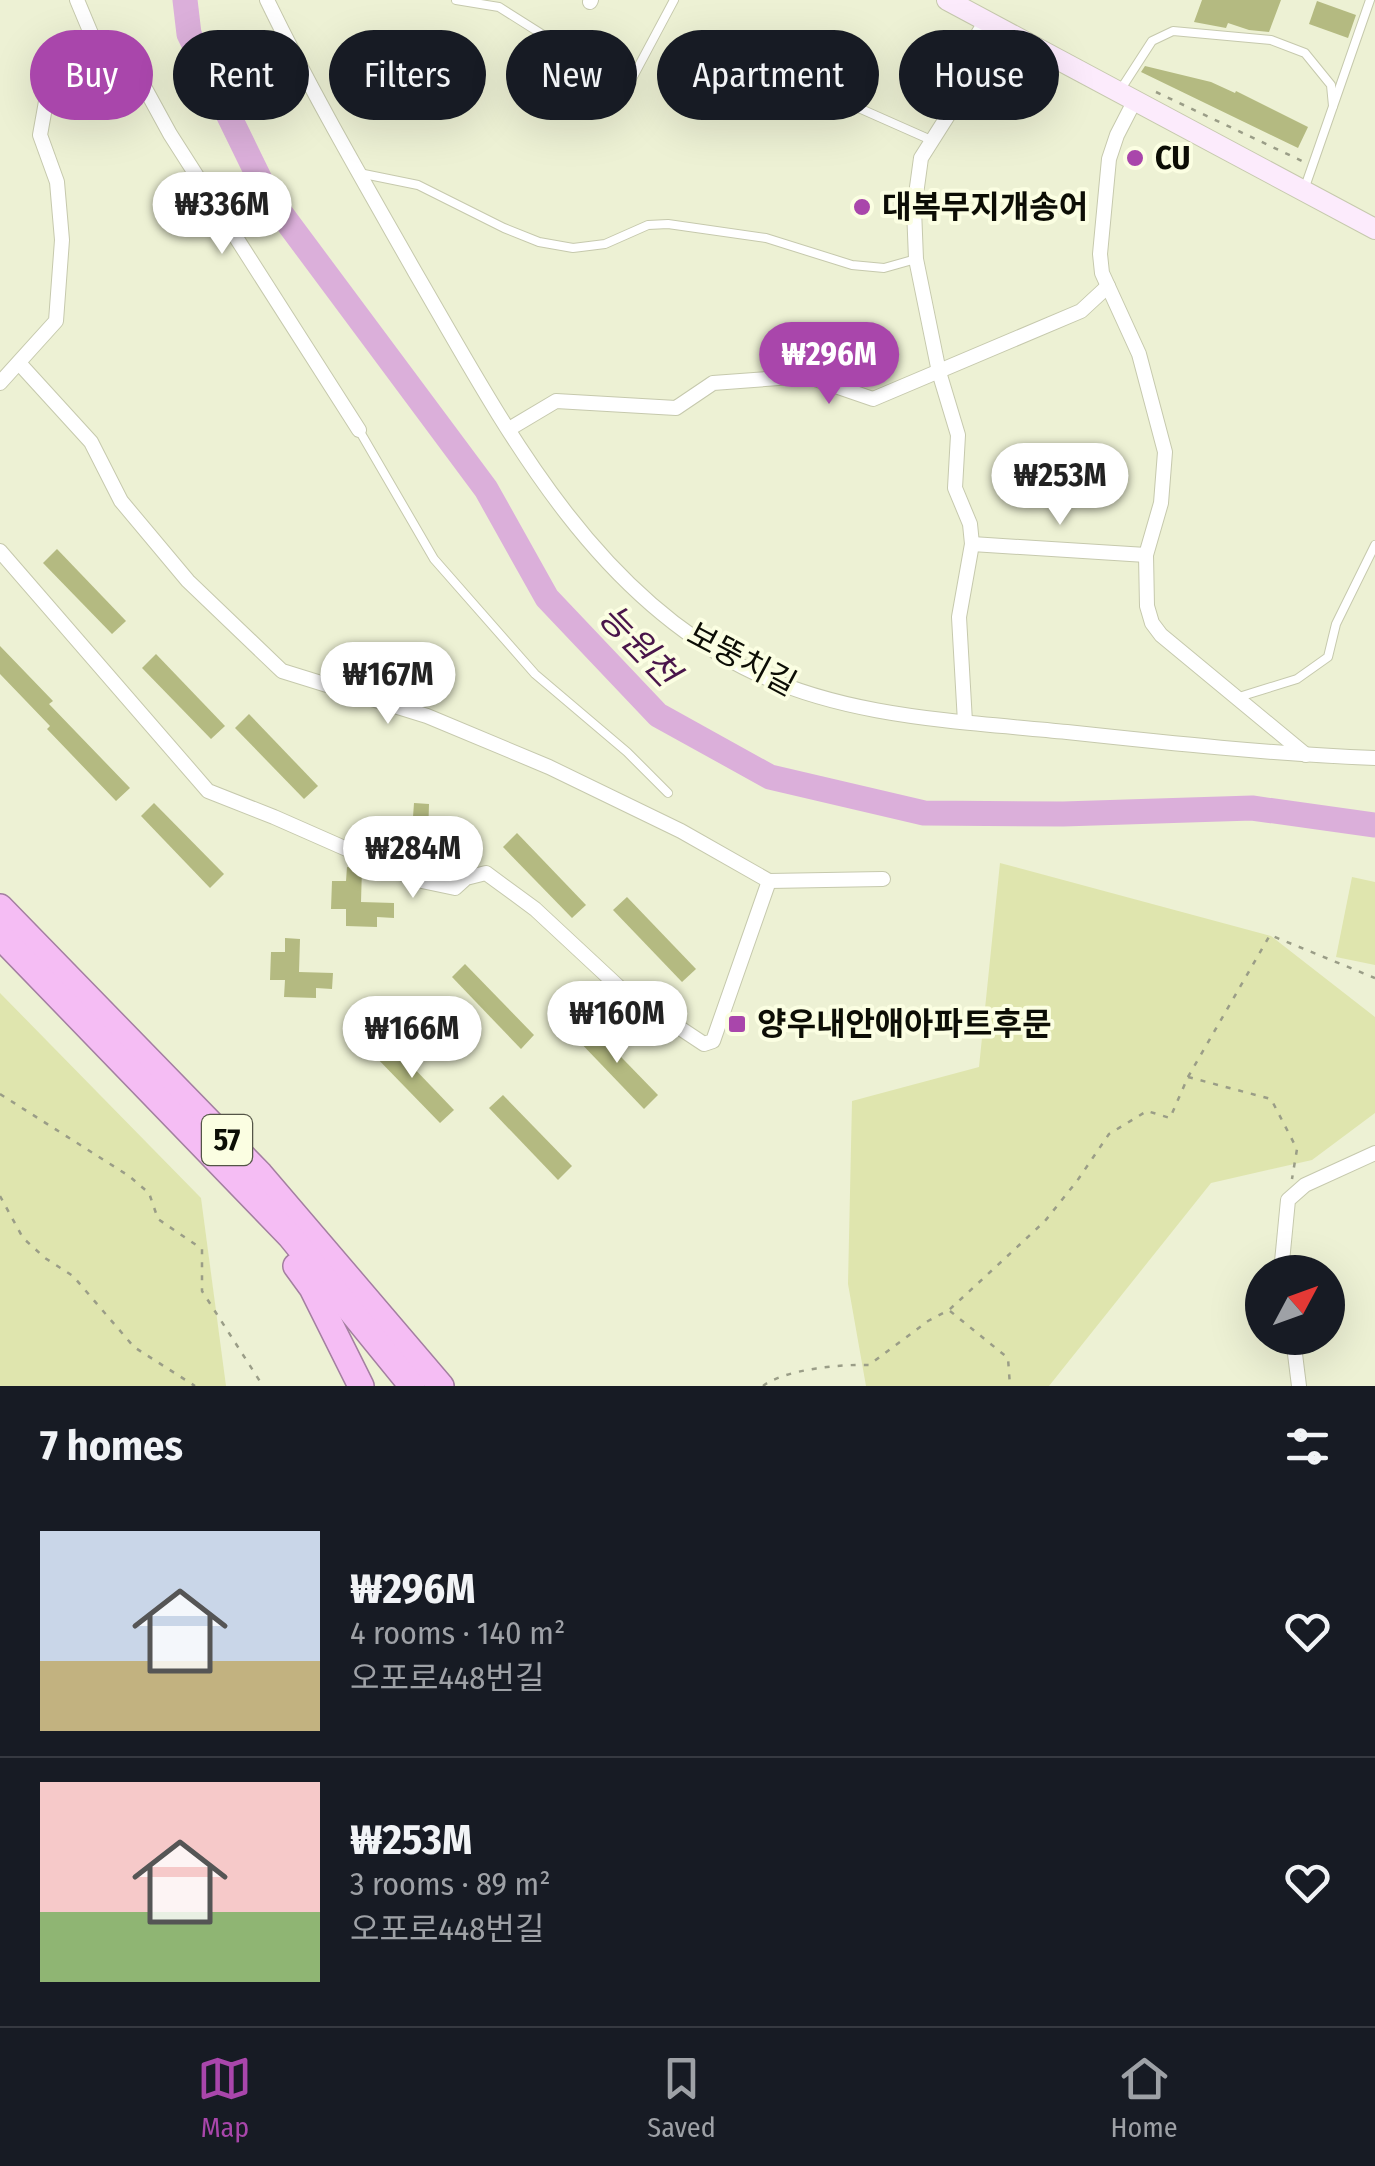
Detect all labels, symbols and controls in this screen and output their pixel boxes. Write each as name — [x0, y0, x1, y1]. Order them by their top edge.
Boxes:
chip: Buy — [30, 30, 153, 120]
chip: Rent — [173, 30, 309, 120]
chip: Filters — [329, 30, 486, 120]
chip: New — [506, 30, 637, 120]
chip: Apartment — [657, 30, 879, 120]
chip: House — [899, 30, 1059, 120]
place label: CU — [1155, 139, 1190, 177]
marker: CU — [1124, 147, 1146, 169]
pin: ₩336M — [152, 172, 292, 257]
text: ₩336M — [175, 185, 269, 223]
place label: 대복무지개송어 — [882, 188, 1088, 226]
marker: 대복무지개송어 — [851, 196, 873, 218]
pin: ₩296M — [759, 322, 899, 407]
text: ₩296M — [781, 335, 877, 373]
pin: ₩253M — [990, 443, 1130, 528]
text: ₩253M — [1013, 456, 1107, 494]
water label: 능원천 — [590, 596, 690, 697]
street label: 보뚱치길 — [681, 615, 803, 703]
pin: ₩167M — [318, 642, 458, 727]
text: ₩167M — [342, 655, 434, 693]
pin: ₩284M — [343, 816, 483, 901]
text: ₩284M — [365, 829, 461, 867]
pin: ₩160M — [547, 981, 687, 1066]
text: ₩160M — [569, 994, 665, 1032]
pin: ₩166M — [342, 996, 482, 1081]
place label: 양우내안애아파트후문 — [757, 1005, 1051, 1043]
text: ₩166M — [365, 1009, 459, 1047]
marker: 양우내안애아파트후문 — [726, 1013, 748, 1035]
road number: 57 — [202, 1115, 252, 1165]
north arrow — [1245, 1255, 1345, 1355]
map controls — [1245, 1255, 1345, 1355]
icon: filters — [1280, 1419, 1335, 1474]
text: 7 homes — [40, 1421, 183, 1471]
text: ₩296M — [350, 1564, 476, 1614]
icon: home — [120, 1571, 240, 1691]
icon: heart — [1280, 1604, 1335, 1659]
text: 4 rooms · 140 m² — [350, 1614, 565, 1652]
text: 오포로448번길 — [350, 1659, 544, 1697]
text: ₩253M — [350, 1815, 472, 1865]
icon: home — [120, 1822, 240, 1942]
icon: heart — [1280, 1855, 1335, 1910]
text: 3 rooms · 89 m² — [350, 1865, 551, 1903]
text: 오포로448번길 — [350, 1910, 544, 1948]
tab: Map — [197, 2051, 252, 2144]
tab: Saved — [647, 2051, 716, 2144]
tab: Home — [1111, 2051, 1178, 2144]

